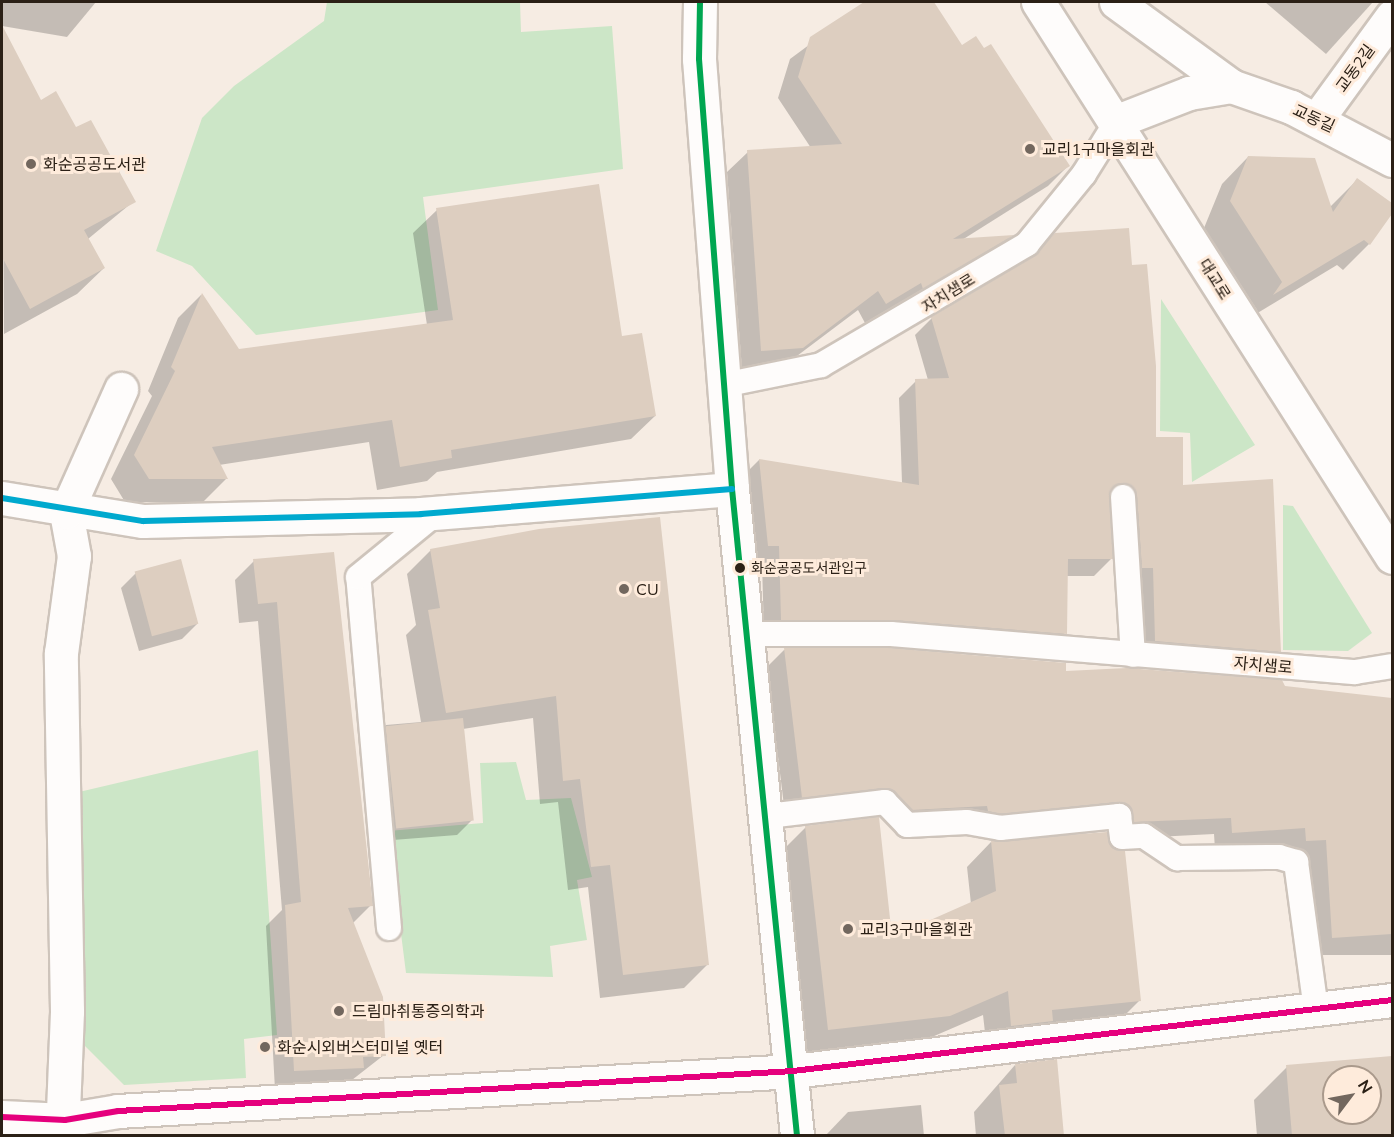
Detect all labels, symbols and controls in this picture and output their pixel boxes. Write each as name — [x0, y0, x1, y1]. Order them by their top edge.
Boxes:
street label: 교동2길 — [1331, 41, 1379, 95]
street label: 교동길 — [1290, 100, 1338, 136]
place label: 교리1구마을회관 — [1042, 139, 1155, 159]
marker: 교리1구마을회관 — [1023, 142, 1037, 156]
place label: 화순공공도서관 — [43, 154, 146, 174]
marker: 화순공공도서관 — [24, 157, 38, 171]
street label: 대교로 — [1195, 255, 1235, 303]
street label: 자치샘로 — [918, 269, 978, 317]
place label: 화순공공도서관입구 — [751, 560, 867, 576]
marker: 화순공공도서관입구 — [734, 562, 746, 574]
place label: CU — [636, 579, 659, 599]
marker: CU — [617, 582, 631, 596]
street label: 자치샘로 — [1233, 653, 1293, 677]
place label: 교리3구마을회관 — [860, 919, 973, 939]
marker: 교리3구마을회관 — [841, 922, 855, 936]
place label: 드림마취통증의학과 — [352, 1001, 484, 1021]
marker: 드림마취통증의학과 — [330, 1002, 348, 1020]
place label: 화순시외버스터미널 옛터 — [277, 1037, 443, 1057]
marker: 화순시외버스터미널 옛터 — [258, 1040, 272, 1054]
north arrow — [1322, 1065, 1382, 1125]
text: N — [1354, 1076, 1377, 1097]

